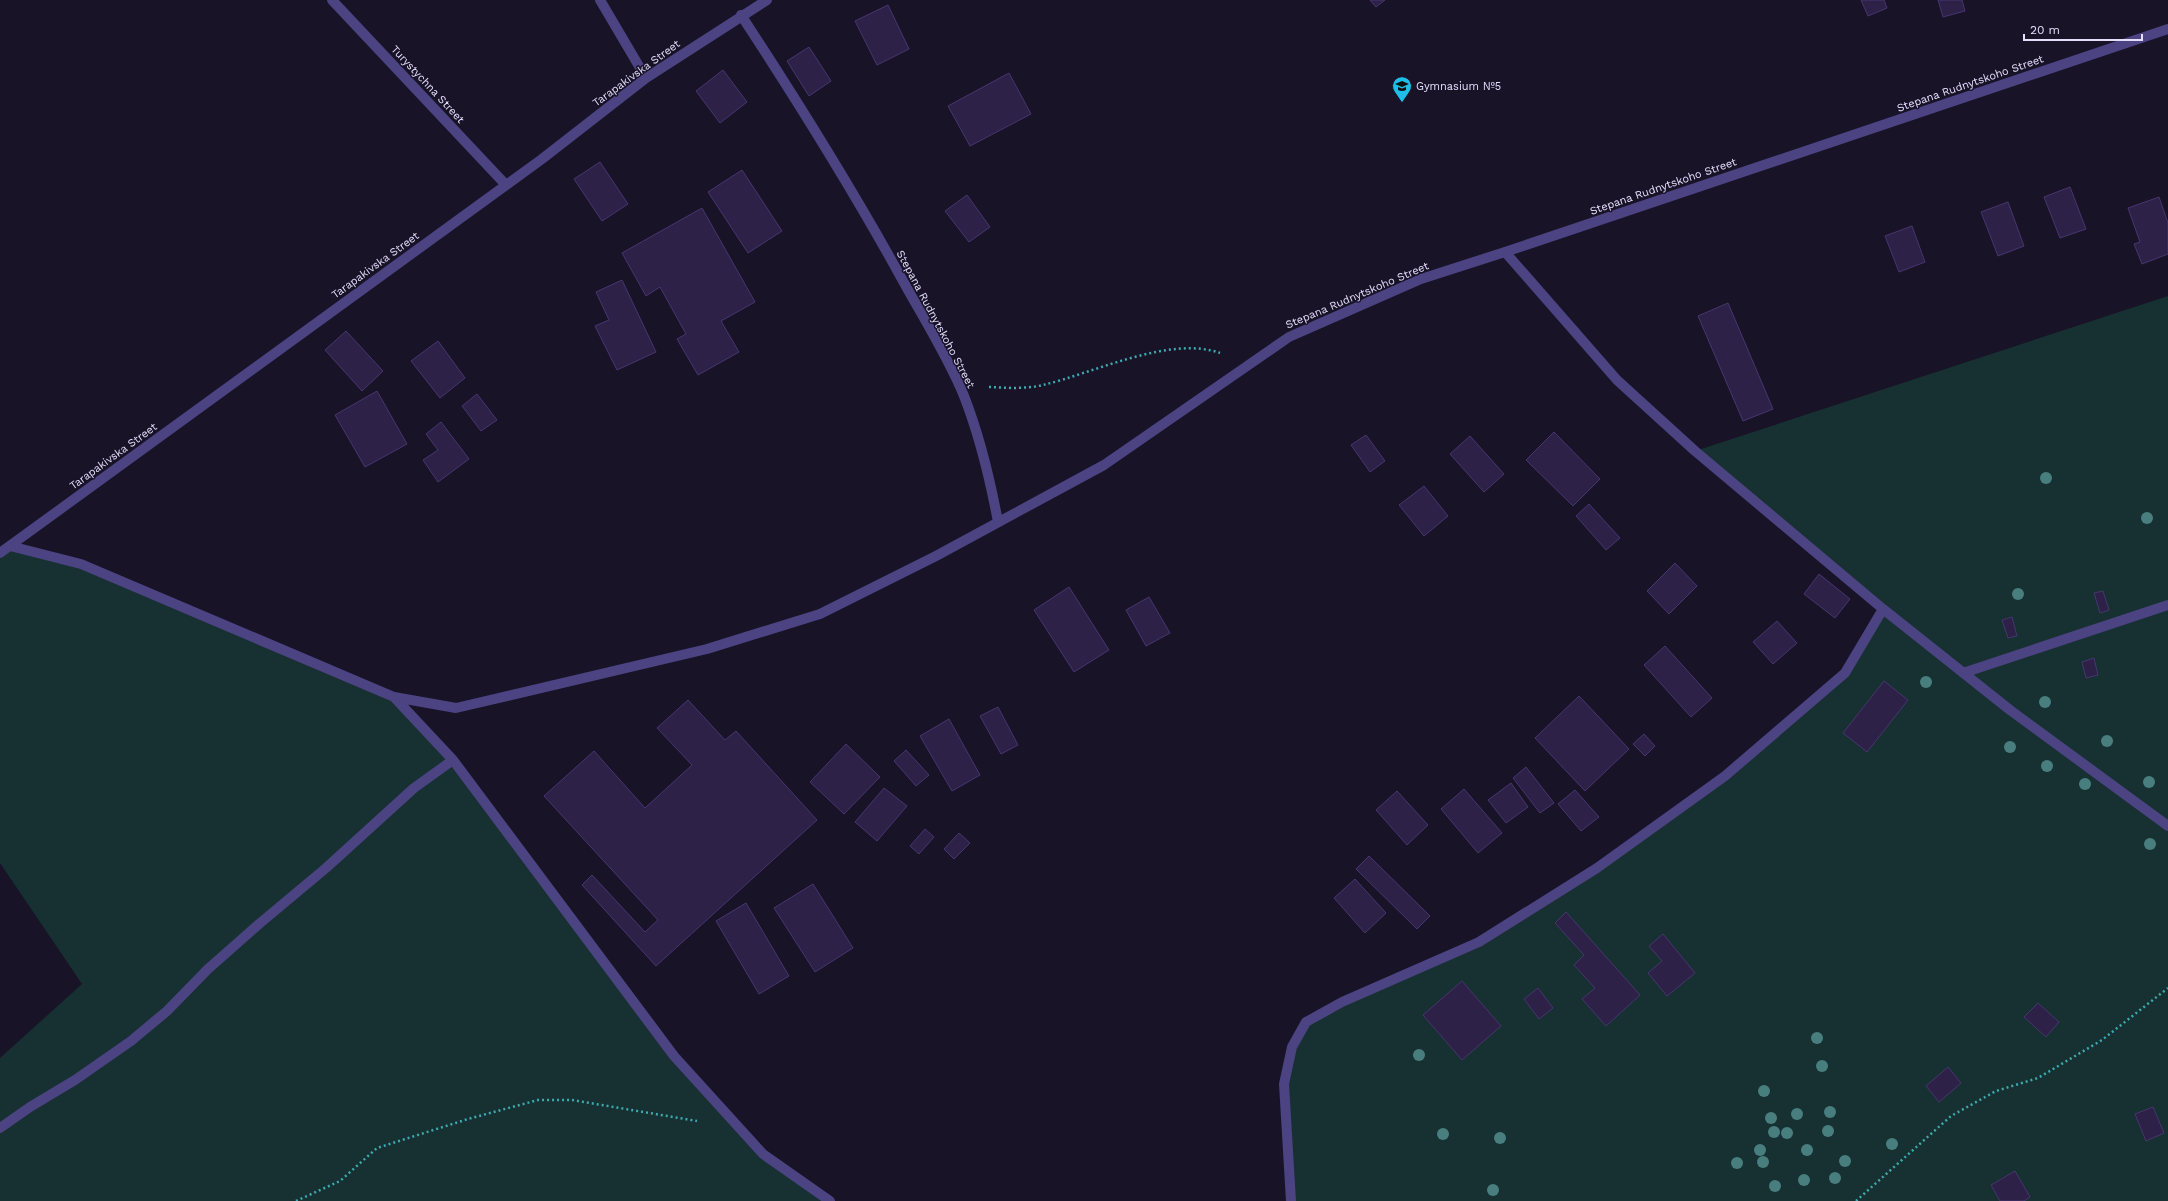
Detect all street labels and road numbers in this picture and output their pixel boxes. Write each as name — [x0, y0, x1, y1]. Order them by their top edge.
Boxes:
street label: Tarapakivska Street — [590, 37, 683, 110]
street label: Turystychna Street — [388, 43, 467, 126]
street label: Stepana Rudnytskoho Street — [1895, 52, 2046, 115]
street label: Stepana Rudnytskoho Street — [1588, 155, 1739, 218]
street label: Tarapakivska Street — [329, 229, 422, 302]
street label: Stepana Rudnytskoho Street — [894, 248, 978, 391]
street label: Stepana Rudnytskoho Street — [1284, 259, 1431, 332]
street label: Tarapakivska Street — [67, 420, 160, 493]

